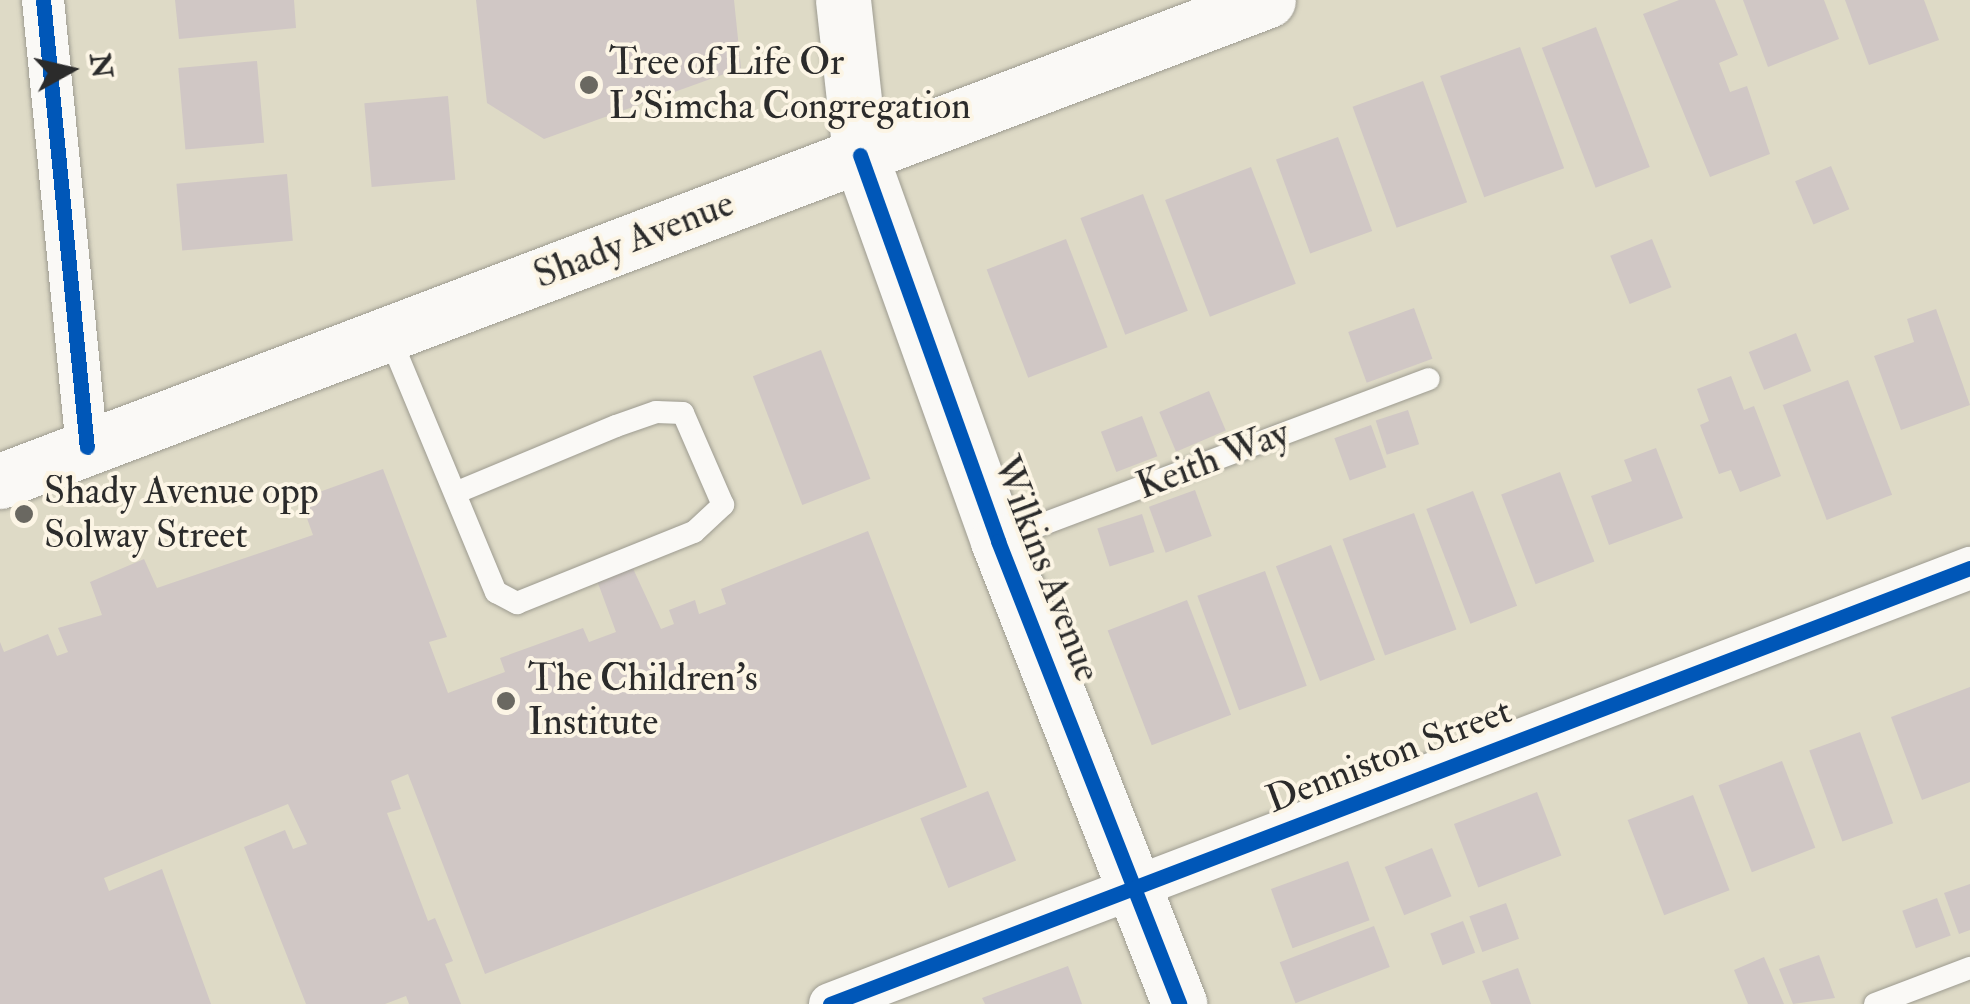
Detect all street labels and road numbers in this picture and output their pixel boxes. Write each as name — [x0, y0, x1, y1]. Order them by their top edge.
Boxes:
street label: Shady Avenue — [528, 181, 740, 299]
street label: Keith Way — [1130, 410, 1296, 510]
street label: Wilkins Avenue — [982, 450, 1110, 688]
street label: Denniston Street — [1260, 688, 1518, 824]

